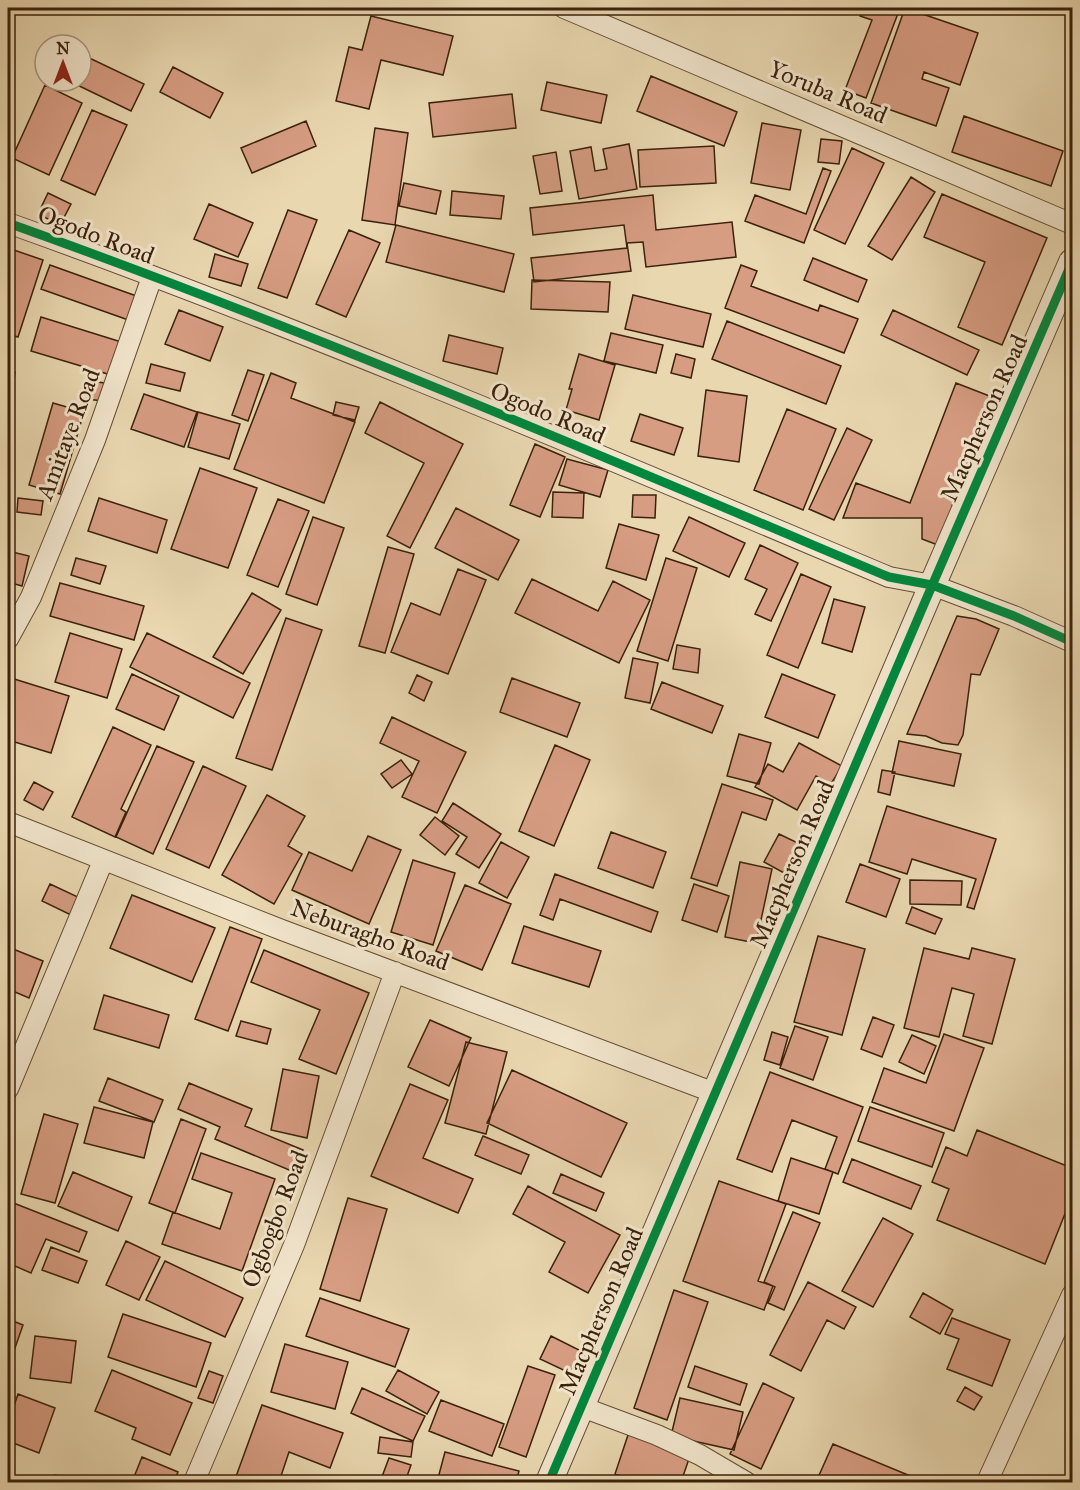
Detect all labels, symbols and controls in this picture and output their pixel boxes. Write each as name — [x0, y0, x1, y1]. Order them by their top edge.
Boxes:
north arrow — [33, 33, 93, 93]
text: N — [56, 39, 70, 58]
street label: Yoruba Road — [764, 54, 892, 130]
street label: Ogodo Road — [33, 199, 159, 271]
street label: Macpherson Road — [934, 330, 1034, 506]
street label: Amitaye Road — [29, 364, 107, 505]
street label: Ogodo Road — [486, 375, 610, 451]
street label: Macpherson Road — [743, 776, 841, 952]
street label: Neburagho Road — [287, 892, 453, 978]
street label: Ogbogbo Road — [235, 1146, 315, 1292]
street label: Macpherson Road — [552, 1223, 650, 1399]

